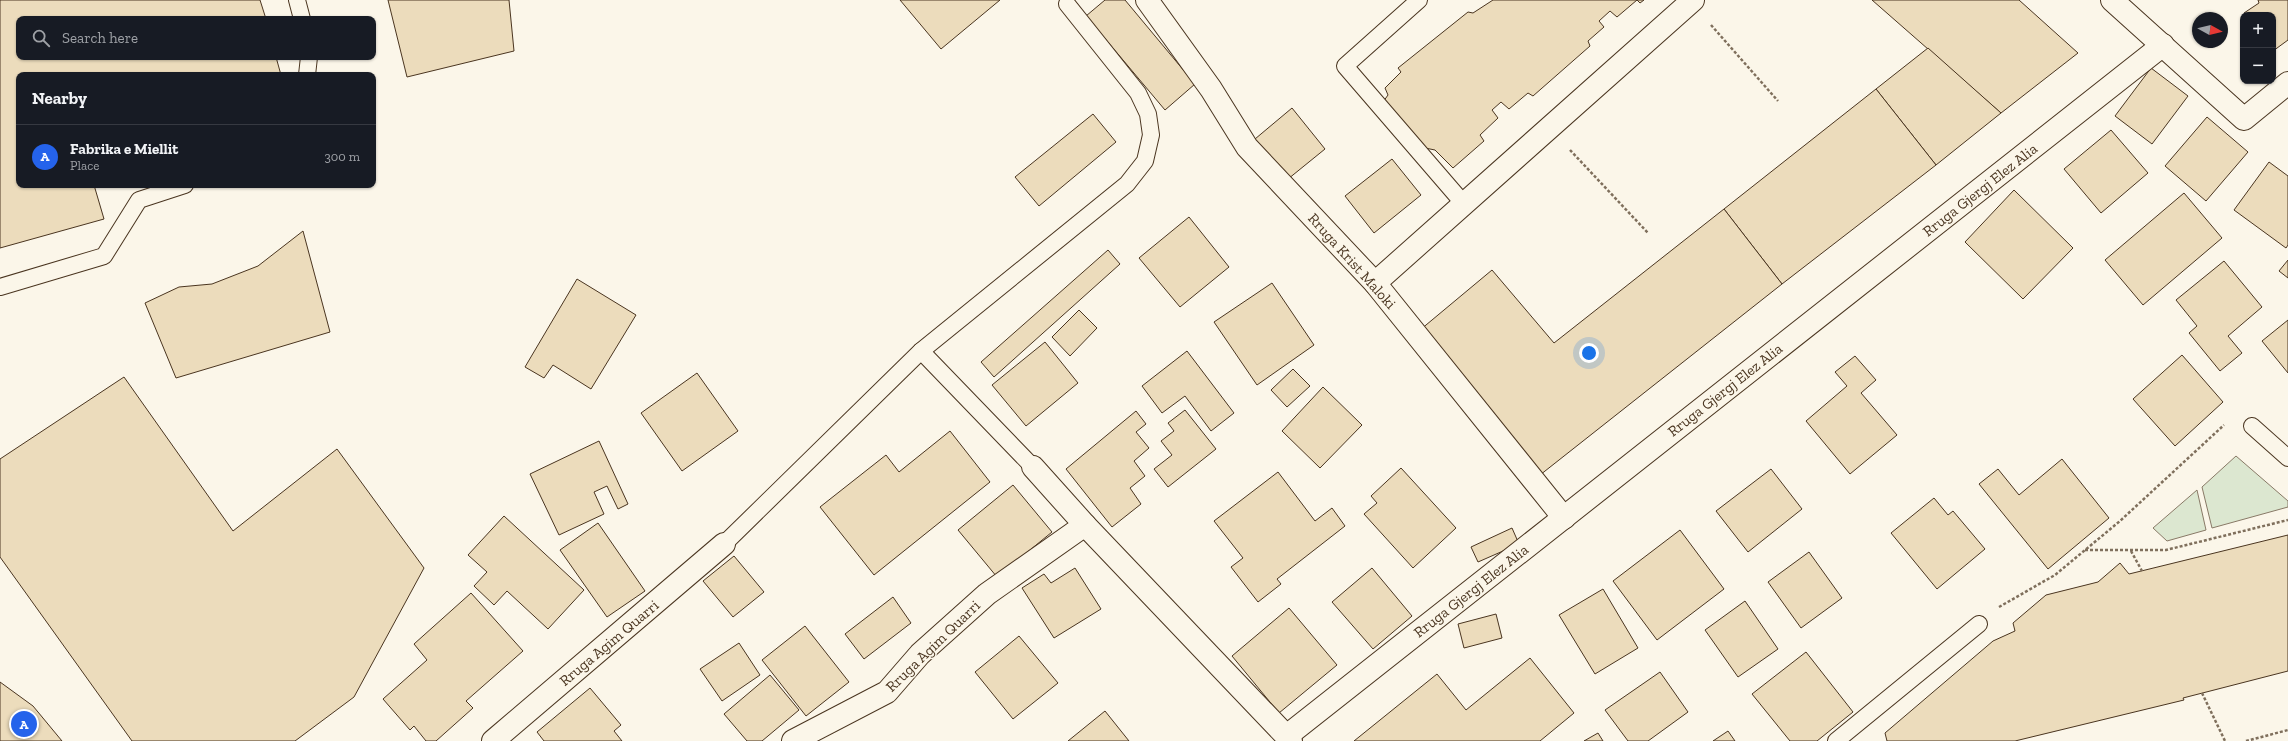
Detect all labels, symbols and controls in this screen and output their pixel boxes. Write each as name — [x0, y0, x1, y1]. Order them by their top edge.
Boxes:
north arrow — [2192, 12, 2228, 48]
map controls — [2240, 12, 2276, 84]
button: + — [2240, 12, 2276, 48]
search box — [16, 16, 376, 60]
icon: search — [30, 27, 52, 49]
text: Search here — [62, 29, 138, 47]
button: − — [2240, 48, 2276, 84]
text: Nearby — [32, 88, 87, 108]
text: Fabrika e Miellit — [70, 140, 178, 158]
street label: Rruga Gjergj Elez Alia — [1919, 140, 2041, 240]
text: A — [41, 149, 49, 164]
text: 300 m — [324, 149, 360, 164]
text: Place — [70, 158, 99, 173]
street label: Rruga Krist Maloki — [1304, 209, 1400, 313]
street label: Rruga Gjergj Elez Alia — [1664, 340, 1786, 440]
your location — [1579, 343, 1599, 363]
street label: Rruga Gjergj Elez Alia — [1410, 541, 1532, 641]
street label: Rruga Agim Quarri — [556, 596, 662, 690]
street label: Rruga Agim Quarri — [882, 596, 984, 696]
pin: A — [11, 709, 37, 739]

